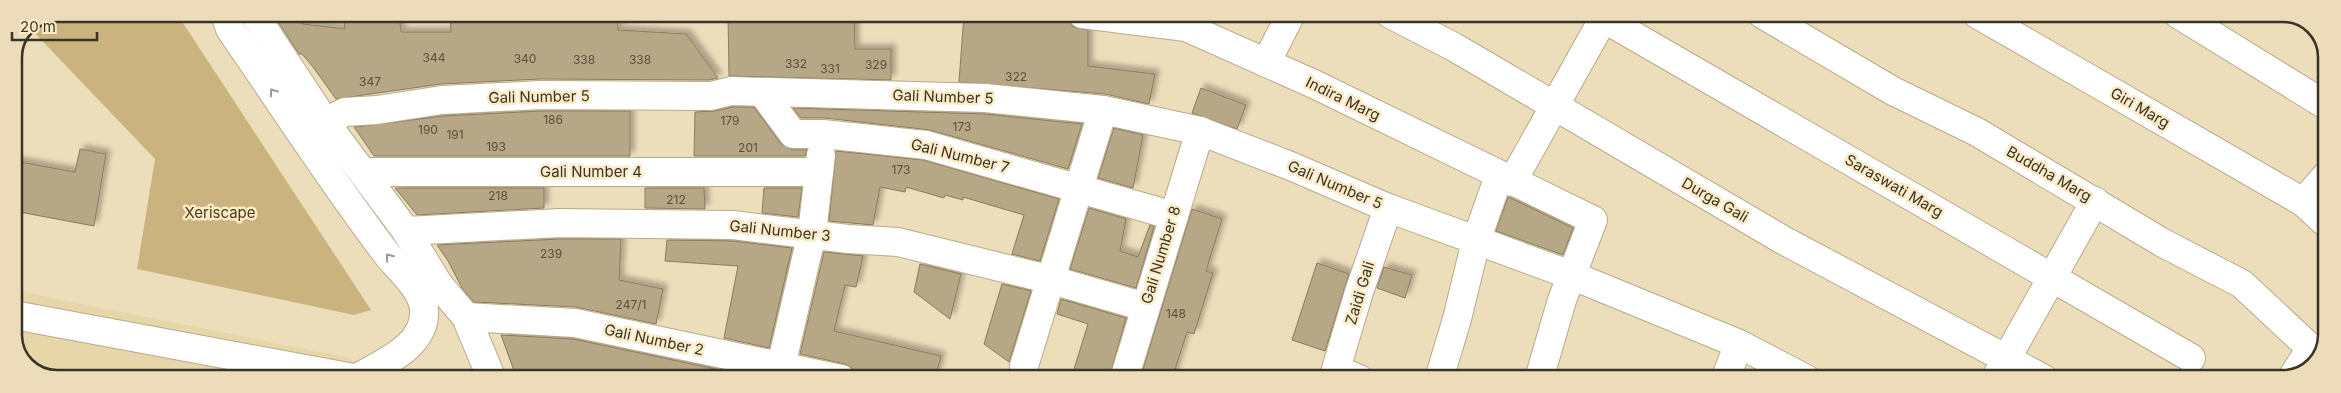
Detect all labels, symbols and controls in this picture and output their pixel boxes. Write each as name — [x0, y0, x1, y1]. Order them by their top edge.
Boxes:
scale bar — [12, 10, 98, 42]
text: 20 m — [20, 17, 56, 36]
house number: 344 — [423, 50, 446, 65]
house number: 340 — [514, 51, 536, 66]
house number: 338 — [573, 52, 595, 67]
house number: 338 — [629, 52, 651, 67]
house number: 332 — [785, 56, 807, 71]
house number: 329 — [865, 57, 887, 72]
house number: 331 — [820, 61, 840, 76]
house number: 322 — [1005, 69, 1027, 84]
street label: Indira Marg — [1303, 72, 1384, 125]
house number: 347 — [359, 74, 381, 89]
street label: Giri Marg — [2107, 83, 2173, 132]
street label: Gali Number 5 — [892, 85, 994, 108]
street label: Gali Number 5 — [488, 86, 590, 107]
one-way arrow — [270, 88, 279, 98]
house number: 186 — [543, 112, 563, 127]
house number: 179 — [721, 113, 740, 128]
house number: 173 — [953, 119, 971, 134]
house number: 190 — [418, 122, 438, 137]
house number: 191 — [446, 127, 464, 142]
street label: Gali Number 7 — [909, 134, 1011, 177]
house number: 193 — [486, 139, 506, 154]
house number: 201 — [738, 140, 758, 155]
street label: Buddha Marg — [2003, 142, 2095, 206]
street label: Saraswati Marg — [1842, 150, 1947, 221]
street label: Gali Number 5 — [1285, 156, 1386, 213]
street label: Gali Number 4 — [540, 162, 642, 181]
house number: 173 — [892, 162, 910, 177]
street label: Durga Gali — [1679, 173, 1752, 226]
house number: 218 — [488, 188, 508, 203]
house number: 212 — [666, 192, 686, 207]
park label: Xeriscape — [184, 203, 256, 222]
street label: Gali Number 8 — [1137, 204, 1184, 306]
street label: Gali Number 3 — [729, 216, 832, 245]
house number: 239 — [540, 246, 562, 261]
one-way arrow — [387, 254, 395, 263]
street label: Zaidi Gali — [1341, 259, 1378, 327]
house number: 247/1 — [616, 297, 646, 312]
house number: 148 — [1166, 306, 1186, 321]
street label: Gali Number 2 — [603, 320, 706, 359]

